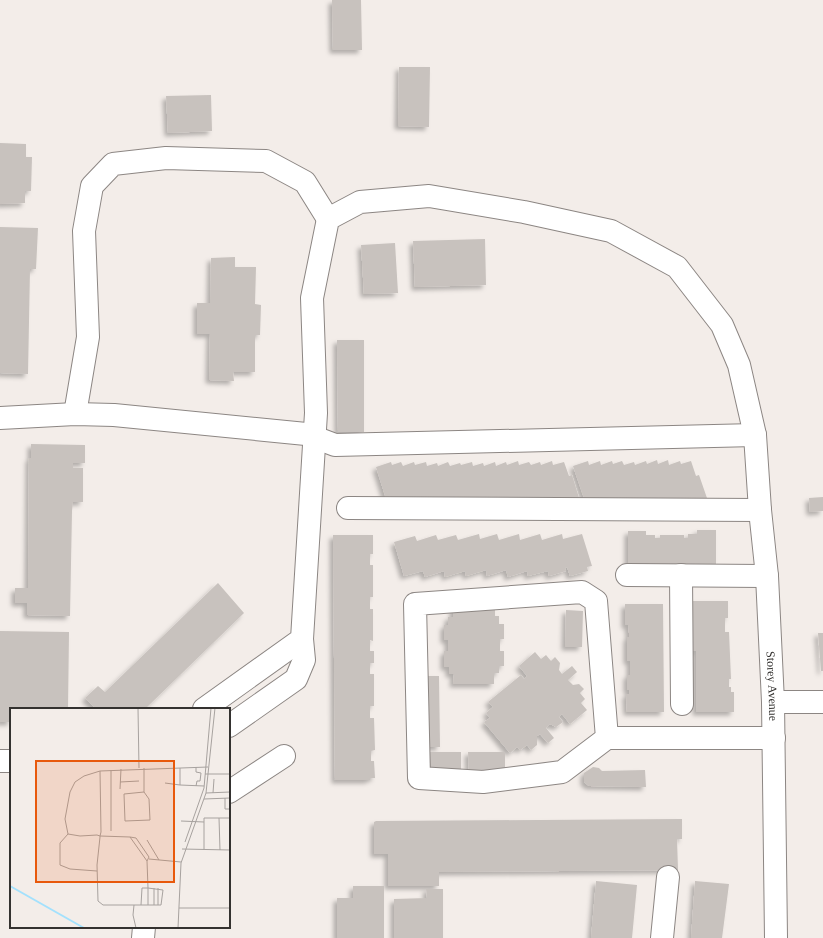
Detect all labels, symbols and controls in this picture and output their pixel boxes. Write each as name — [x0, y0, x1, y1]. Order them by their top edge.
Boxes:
street label: Storey Avenue — [764, 651, 780, 721]
inset map — [10, 708, 230, 928]

